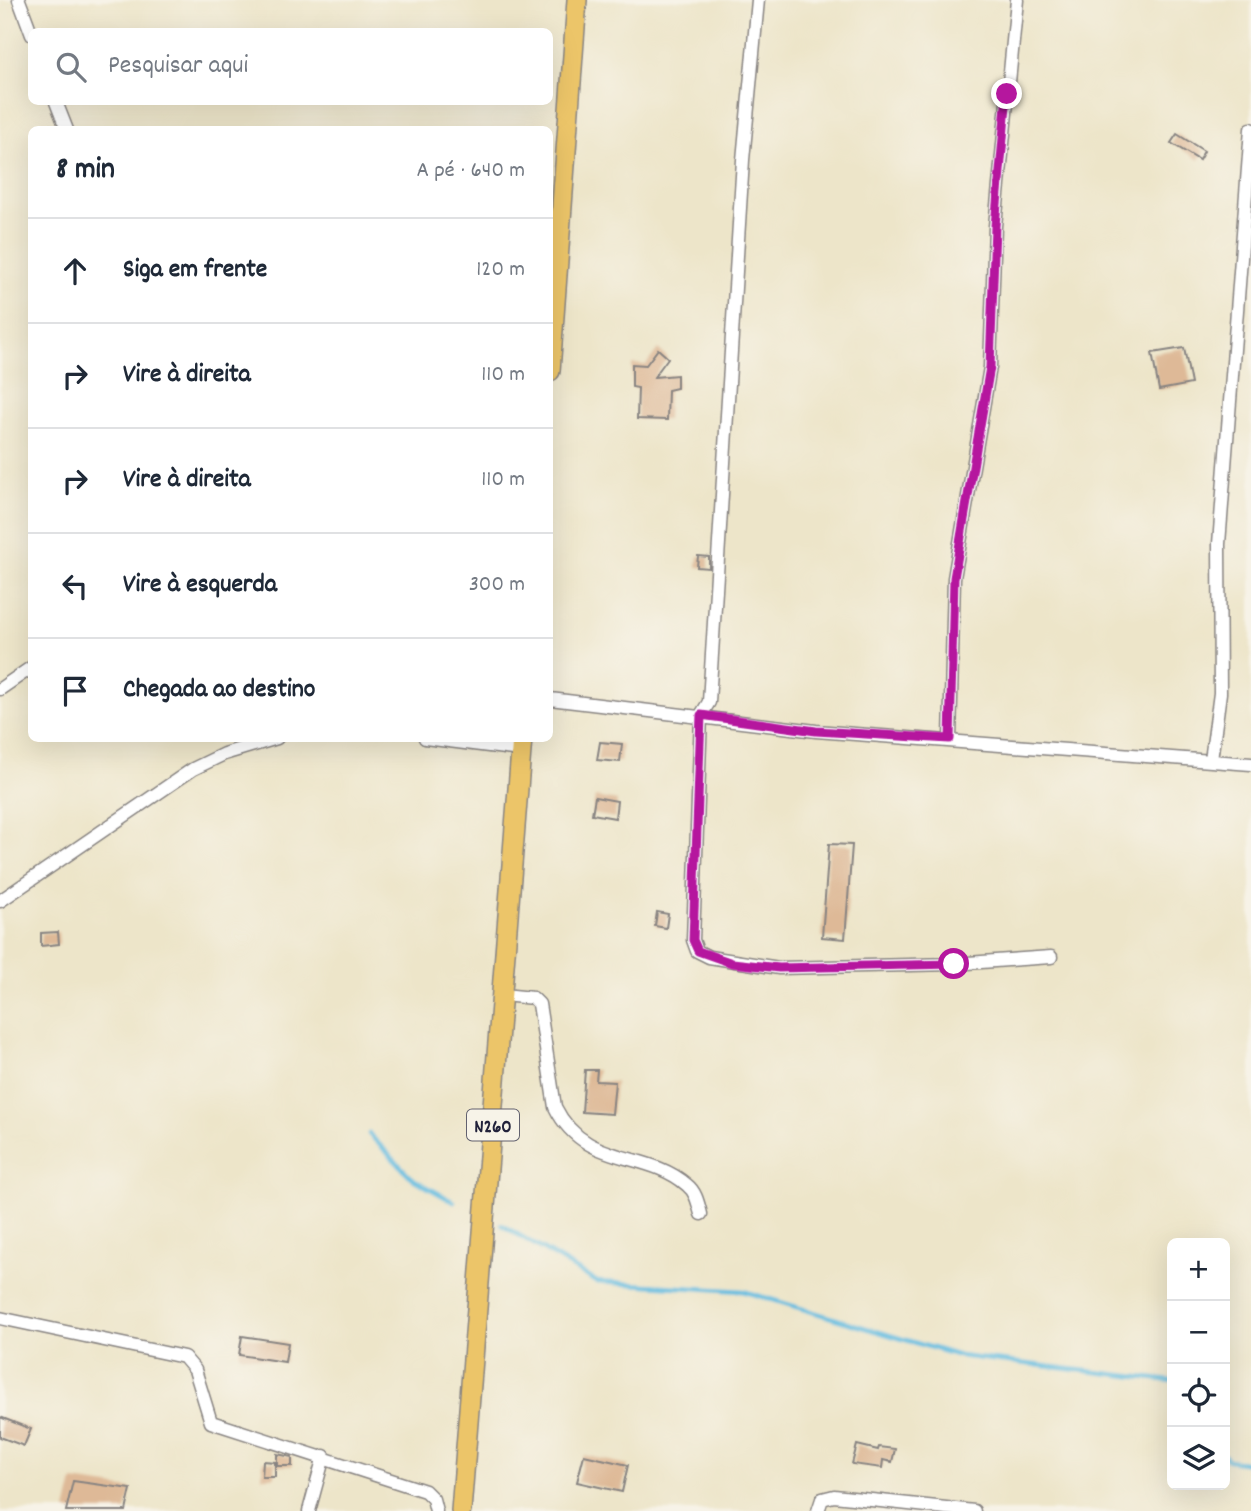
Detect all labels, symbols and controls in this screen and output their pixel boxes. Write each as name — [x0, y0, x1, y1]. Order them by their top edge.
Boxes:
search box — [28, 28, 553, 105]
icon: search — [52, 48, 90, 86]
text: Pesquisar aqui — [108, 48, 248, 85]
route end — [991, 78, 1022, 109]
text: 8 min — [56, 150, 115, 193]
text: A pé · 640 m — [416, 155, 525, 188]
icon: ahead — [56, 252, 94, 290]
text: Siga em frente — [123, 252, 267, 289]
text: 120 m — [476, 254, 525, 287]
icon: right — [56, 357, 94, 395]
text: Vire à direita — [123, 357, 251, 394]
text: 110 m — [481, 359, 525, 392]
icon: right — [56, 462, 94, 500]
text: Vire à direita — [123, 462, 251, 499]
text: 110 m — [481, 464, 525, 497]
icon: left — [56, 567, 94, 605]
text: Vire à esquerda — [123, 567, 277, 604]
text: 300 m — [469, 569, 525, 602]
icon: arrive — [56, 672, 94, 710]
text: Chegada ao destino — [123, 672, 315, 709]
route start — [938, 948, 969, 979]
road number: N260 — [467, 1110, 519, 1140]
map controls — [1167, 1238, 1230, 1490]
button: + — [1167, 1238, 1230, 1301]
button: − — [1167, 1301, 1230, 1364]
button: locate — [1167, 1364, 1230, 1427]
button: layers — [1167, 1427, 1230, 1490]

